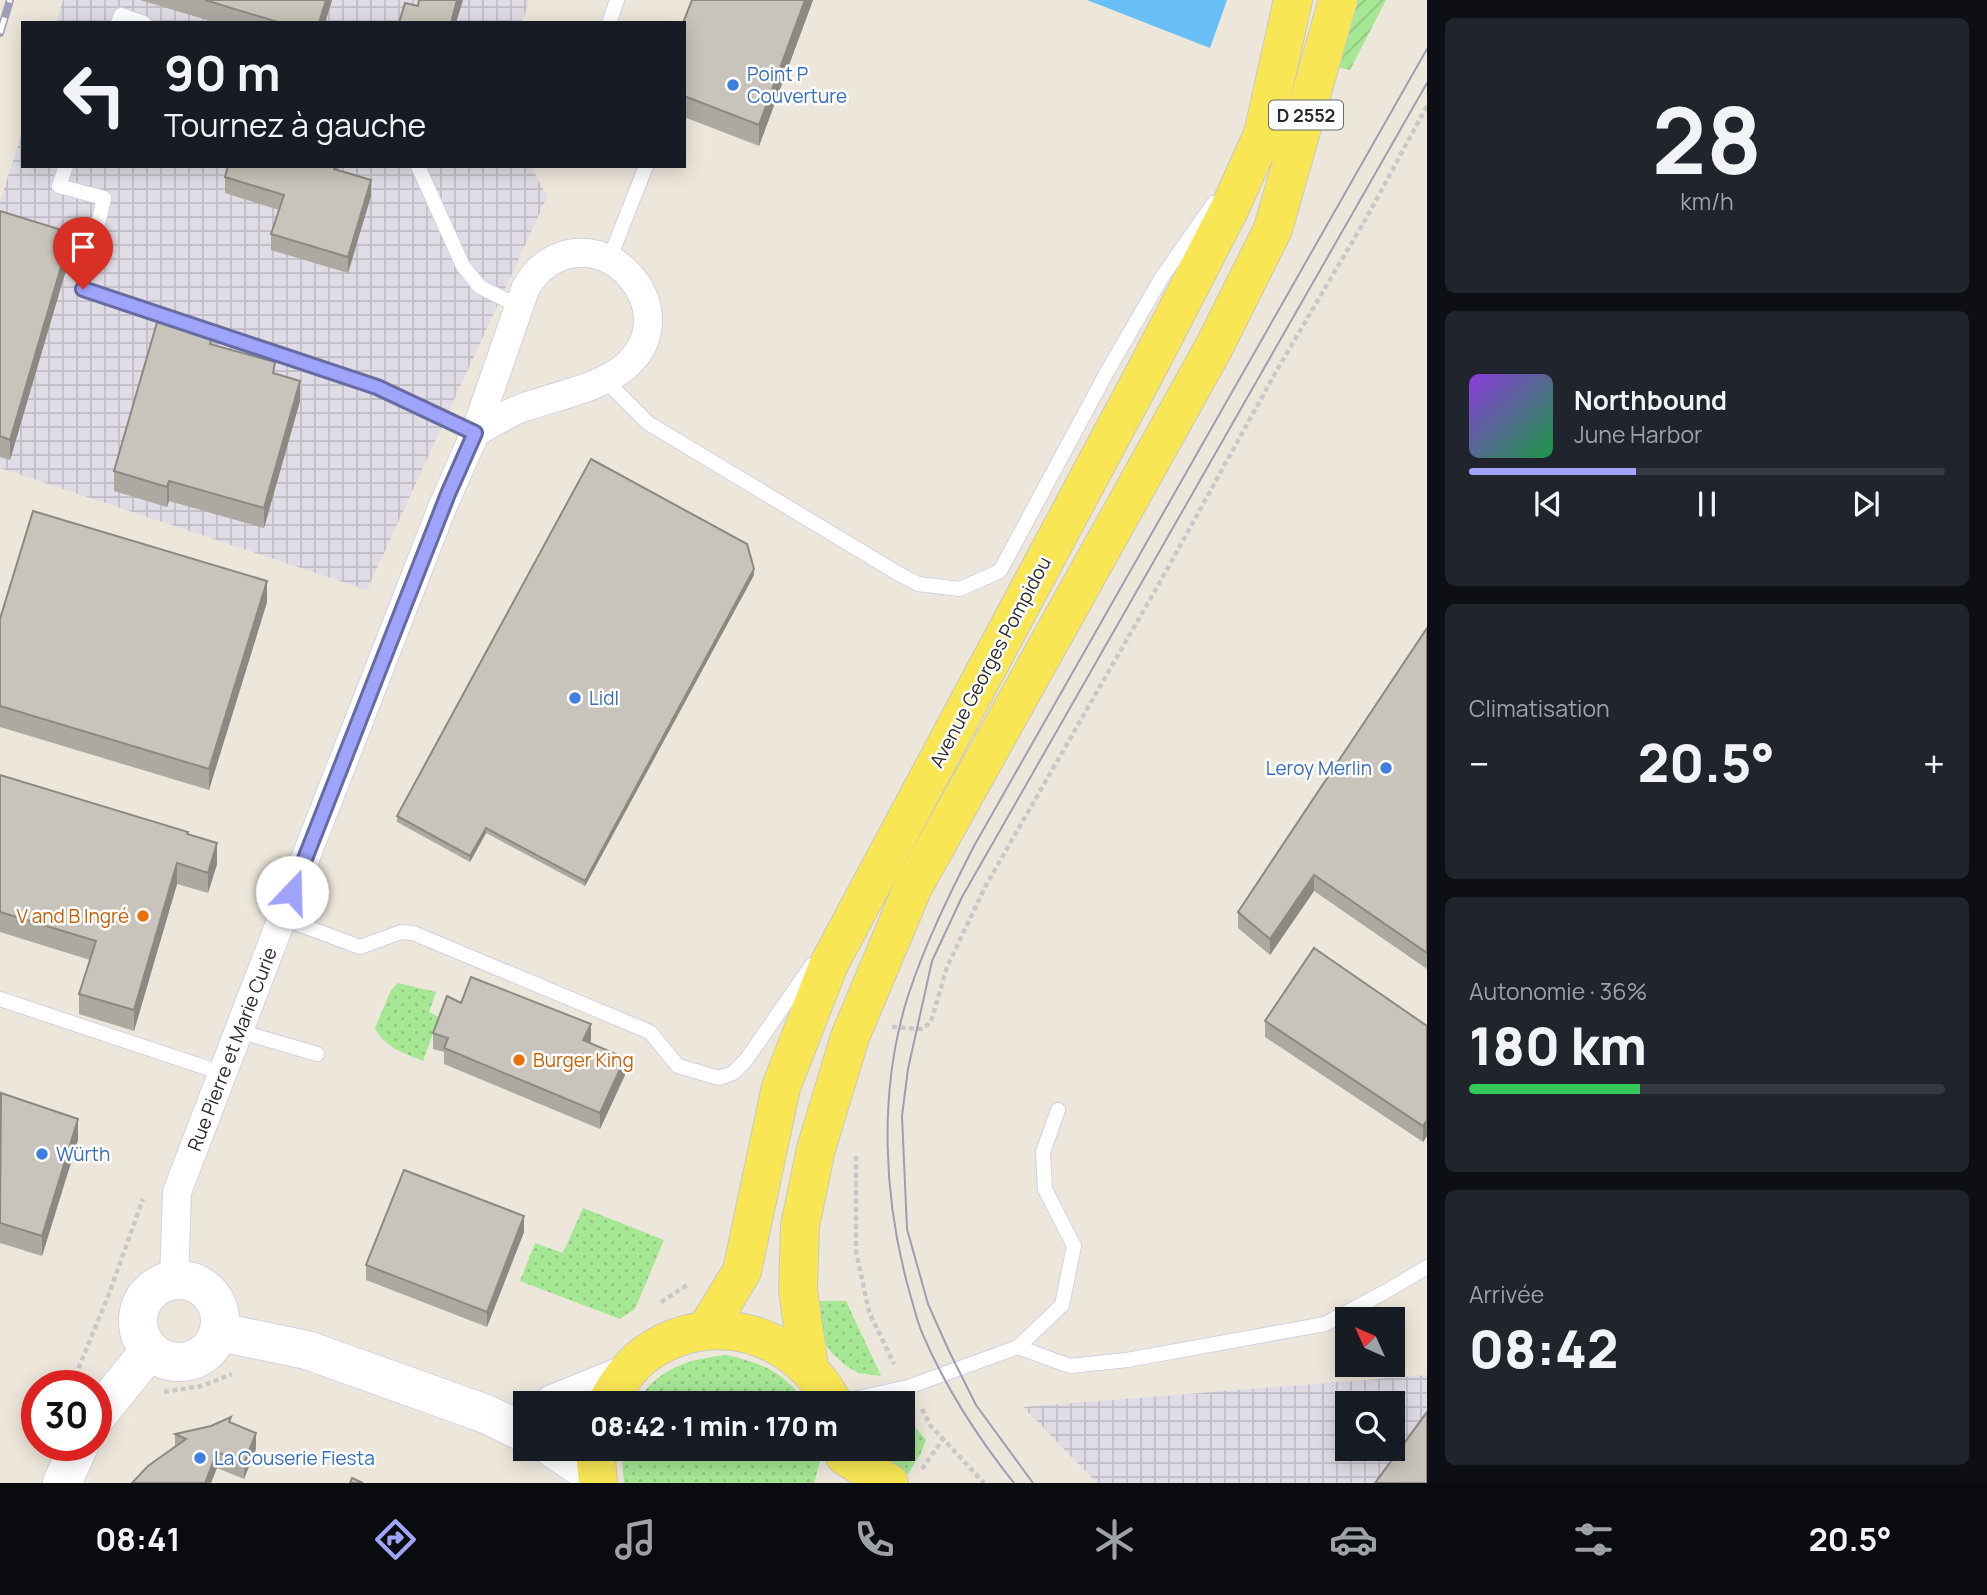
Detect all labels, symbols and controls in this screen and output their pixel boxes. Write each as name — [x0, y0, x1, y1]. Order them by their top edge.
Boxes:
text: 90 m — [164, 39, 281, 106]
icon: left — [49, 49, 140, 140]
place label: Point P Couverture — [747, 61, 847, 109]
marker: Point P Couverture — [725, 77, 741, 93]
text: 28 — [1652, 77, 1762, 201]
road number: D 2552 — [1269, 100, 1343, 130]
text: Tournez à gauche — [164, 103, 426, 147]
text: km/h — [1680, 185, 1734, 217]
pin — [53, 217, 113, 289]
icon: arrive — [64, 228, 102, 266]
text: Northbound — [1574, 382, 1727, 418]
text: June Harbor — [1574, 418, 1702, 450]
icon: previous — [1529, 485, 1567, 523]
icon: pause — [1688, 485, 1726, 523]
icon: next — [1847, 485, 1885, 523]
street label: Avenue Georges Pompidou — [923, 552, 1057, 772]
place label: Lidl — [589, 685, 619, 711]
marker: Lidl — [567, 690, 583, 706]
text: Climatisation — [1469, 692, 1610, 724]
text: 20.5° — [1638, 727, 1775, 798]
text: − — [1469, 737, 1490, 789]
text: + — [1923, 737, 1945, 789]
place label: Leroy Merlin — [1266, 755, 1372, 781]
marker: Leroy Merlin — [1378, 760, 1394, 776]
position arrow — [255, 855, 329, 929]
place label: V and B Ingré — [17, 903, 129, 929]
marker: V and B Ingré — [135, 908, 151, 924]
street label: Rue Pierre et Marie Curie — [181, 943, 283, 1155]
text: Autonomie · 36% — [1469, 975, 1647, 1007]
text: 180 km — [1469, 1010, 1647, 1081]
place label: Burger King — [533, 1047, 634, 1073]
marker: Burger King — [511, 1052, 527, 1068]
place label: Würth — [56, 1141, 110, 1167]
marker: Würth — [34, 1146, 50, 1162]
text: Arrivée — [1469, 1278, 1544, 1310]
north arrow — [1335, 1307, 1405, 1377]
map controls — [1335, 1307, 1405, 1461]
text: 08:42 — [1469, 1313, 1618, 1384]
speed limit sign: 30 — [21, 1370, 112, 1461]
button: search — [1335, 1391, 1405, 1461]
text: 08:42 · 1 min · 170 m — [590, 1408, 838, 1444]
place label: La Couserie Fiesta — [214, 1445, 375, 1471]
marker: La Couserie Fiesta — [192, 1450, 208, 1466]
icon: directions — [371, 1515, 420, 1564]
icon: music — [611, 1515, 660, 1564]
icon: phone — [850, 1515, 899, 1564]
icon: climate — [1090, 1515, 1139, 1564]
icon: car — [1329, 1515, 1378, 1564]
icon: filters — [1569, 1515, 1618, 1564]
text: 08:41 — [95, 1517, 180, 1561]
text: 20.5° — [1809, 1517, 1892, 1561]

